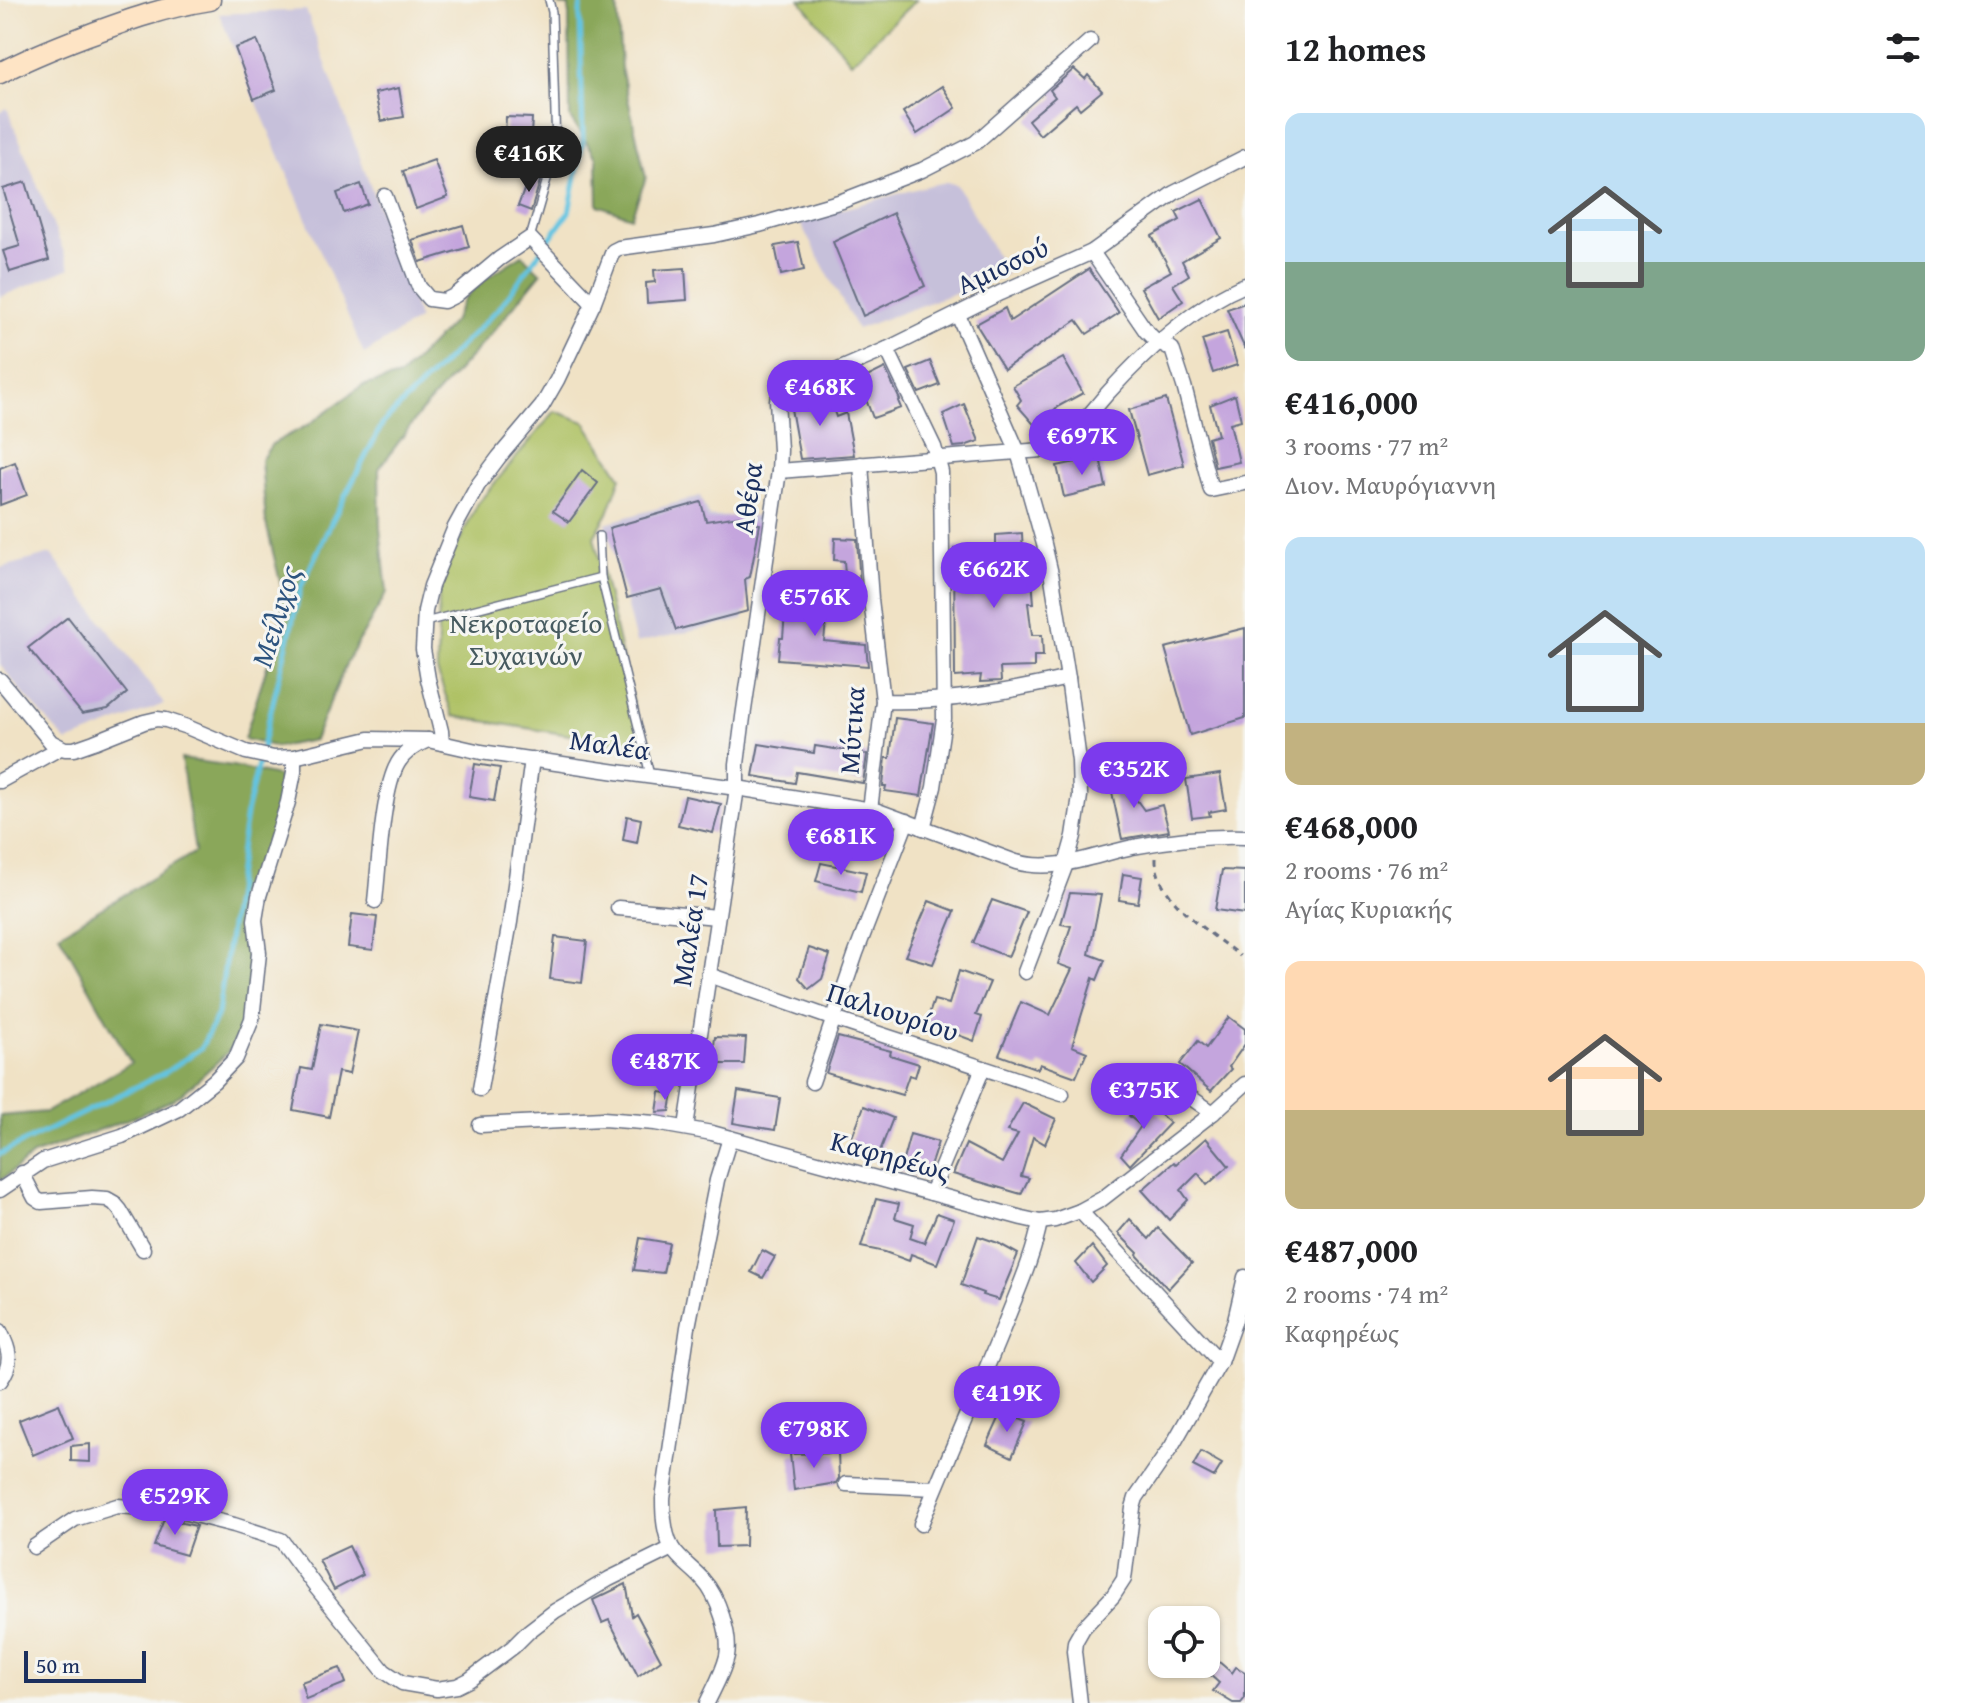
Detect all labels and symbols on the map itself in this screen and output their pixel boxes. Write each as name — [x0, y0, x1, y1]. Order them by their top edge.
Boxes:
pin: €416K — [473, 126, 585, 194]
street label: Αμισσού — [949, 226, 1055, 304]
pin: €468K — [764, 360, 876, 428]
pin: €697K — [1026, 409, 1138, 477]
street label: Αθέρα — [722, 459, 772, 537]
pin: €662K — [938, 542, 1050, 610]
water label: Μείλιχος — [239, 559, 311, 672]
pin: €576K — [759, 570, 871, 638]
park label: Νεκροταφείο Συχαινών — [450, 602, 602, 675]
street label: Μύτικα — [827, 685, 875, 775]
street label: Μαλέα — [567, 718, 653, 770]
pin: €352K — [1078, 742, 1190, 810]
pin: €681K — [785, 809, 897, 877]
street label: Μαλέα 17 — [660, 871, 718, 989]
street label: Παλιουρίου — [822, 970, 964, 1052]
pin: €487K — [609, 1034, 721, 1102]
pin: €375K — [1088, 1063, 1200, 1131]
street label: Καφηρέως — [826, 1119, 956, 1191]
pin: €419K — [951, 1366, 1063, 1434]
pin: €798K — [758, 1402, 870, 1470]
pin: €529K — [119, 1469, 231, 1537]
scale bar — [24, 1647, 146, 1683]

